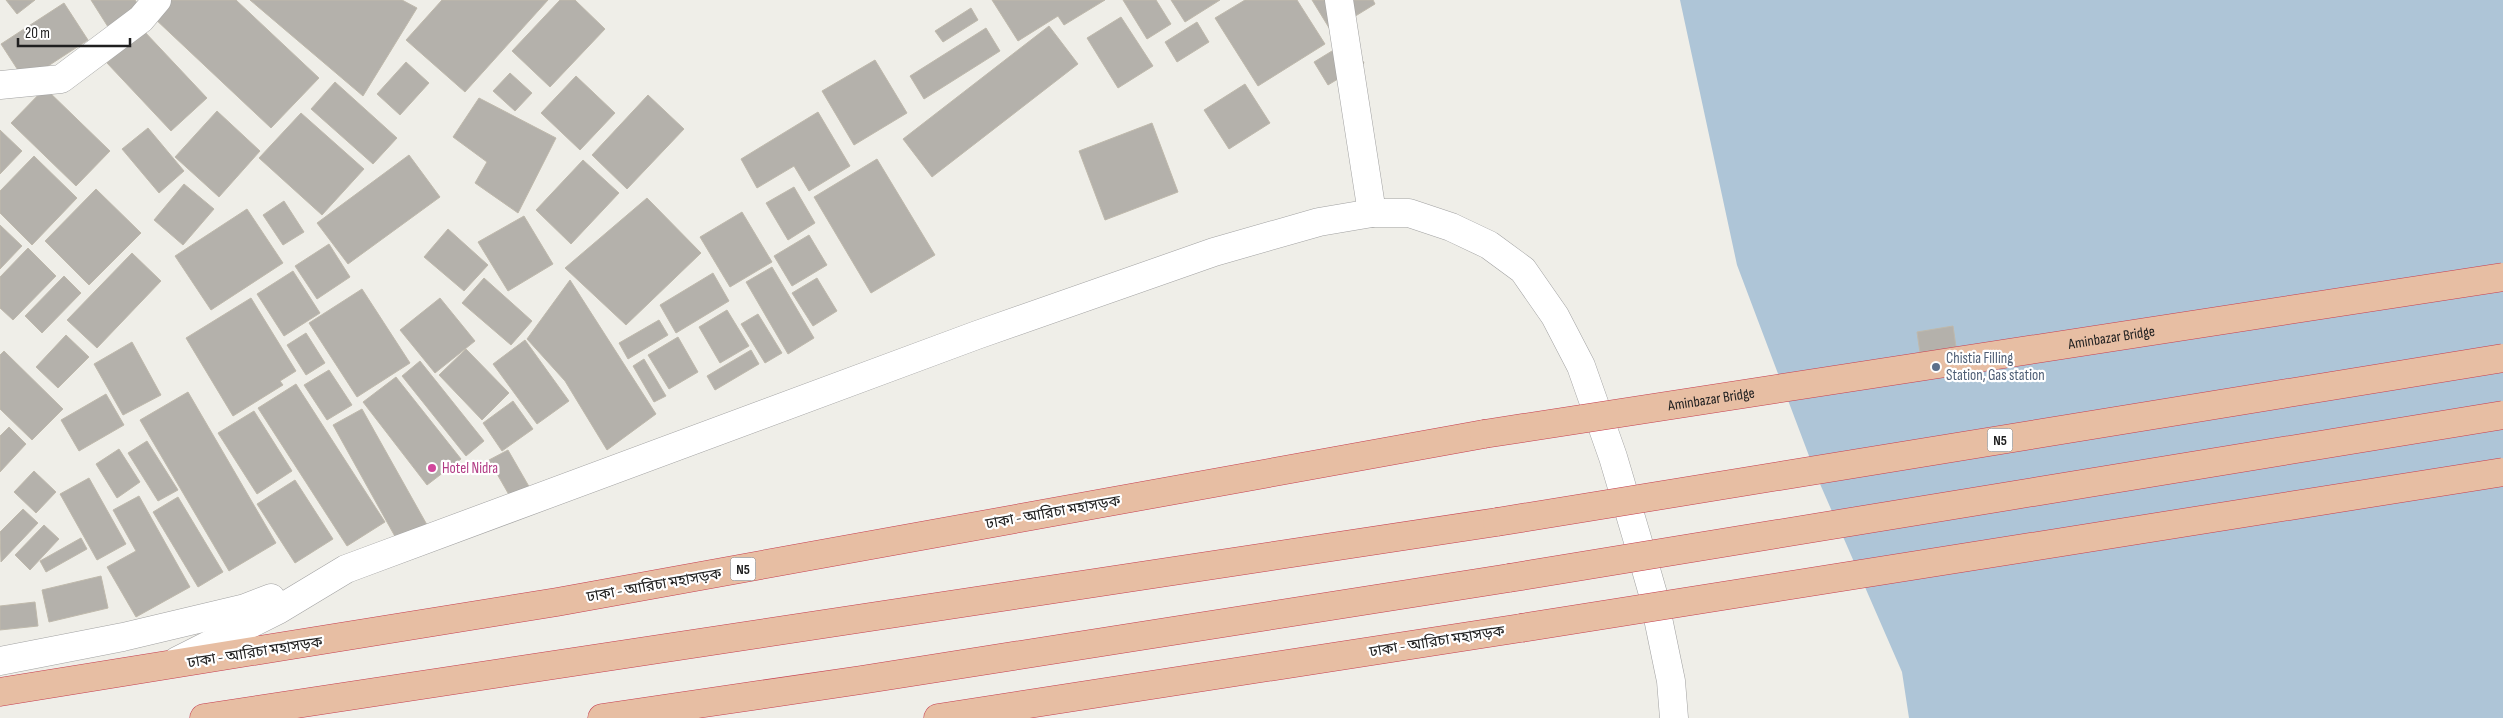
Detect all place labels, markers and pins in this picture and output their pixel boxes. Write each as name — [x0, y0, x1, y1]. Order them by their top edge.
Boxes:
place label: Chistia Filling Station, Gas station — [1946, 349, 2045, 385]
marker: Chistia Filling Station, Gas station — [1930, 361, 1942, 373]
place label: Hotel Nidra — [442, 459, 498, 478]
marker: Hotel Nidra — [426, 462, 438, 474]

